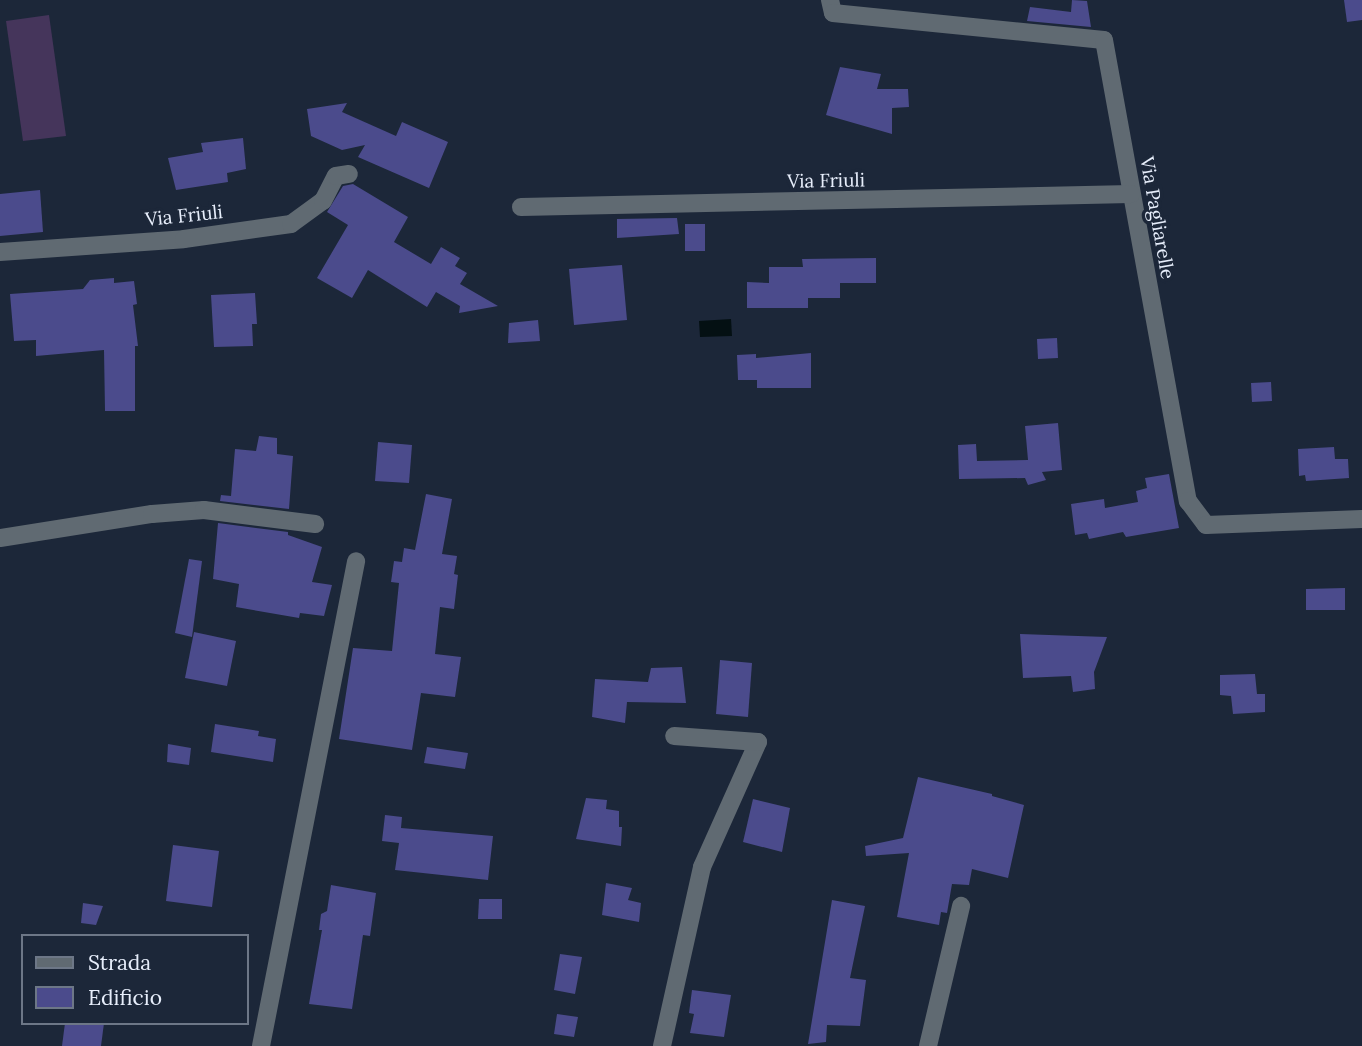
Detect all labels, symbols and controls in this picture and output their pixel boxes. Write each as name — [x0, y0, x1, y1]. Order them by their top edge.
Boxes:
street label: Via Pagliarelle — [1135, 155, 1179, 281]
street label: Via Friuli — [787, 169, 865, 193]
street label: Via Friuli — [144, 201, 224, 231]
legend — [21, 934, 248, 1025]
text: Strada — [88, 949, 151, 976]
text: Edificio — [88, 984, 162, 1011]

